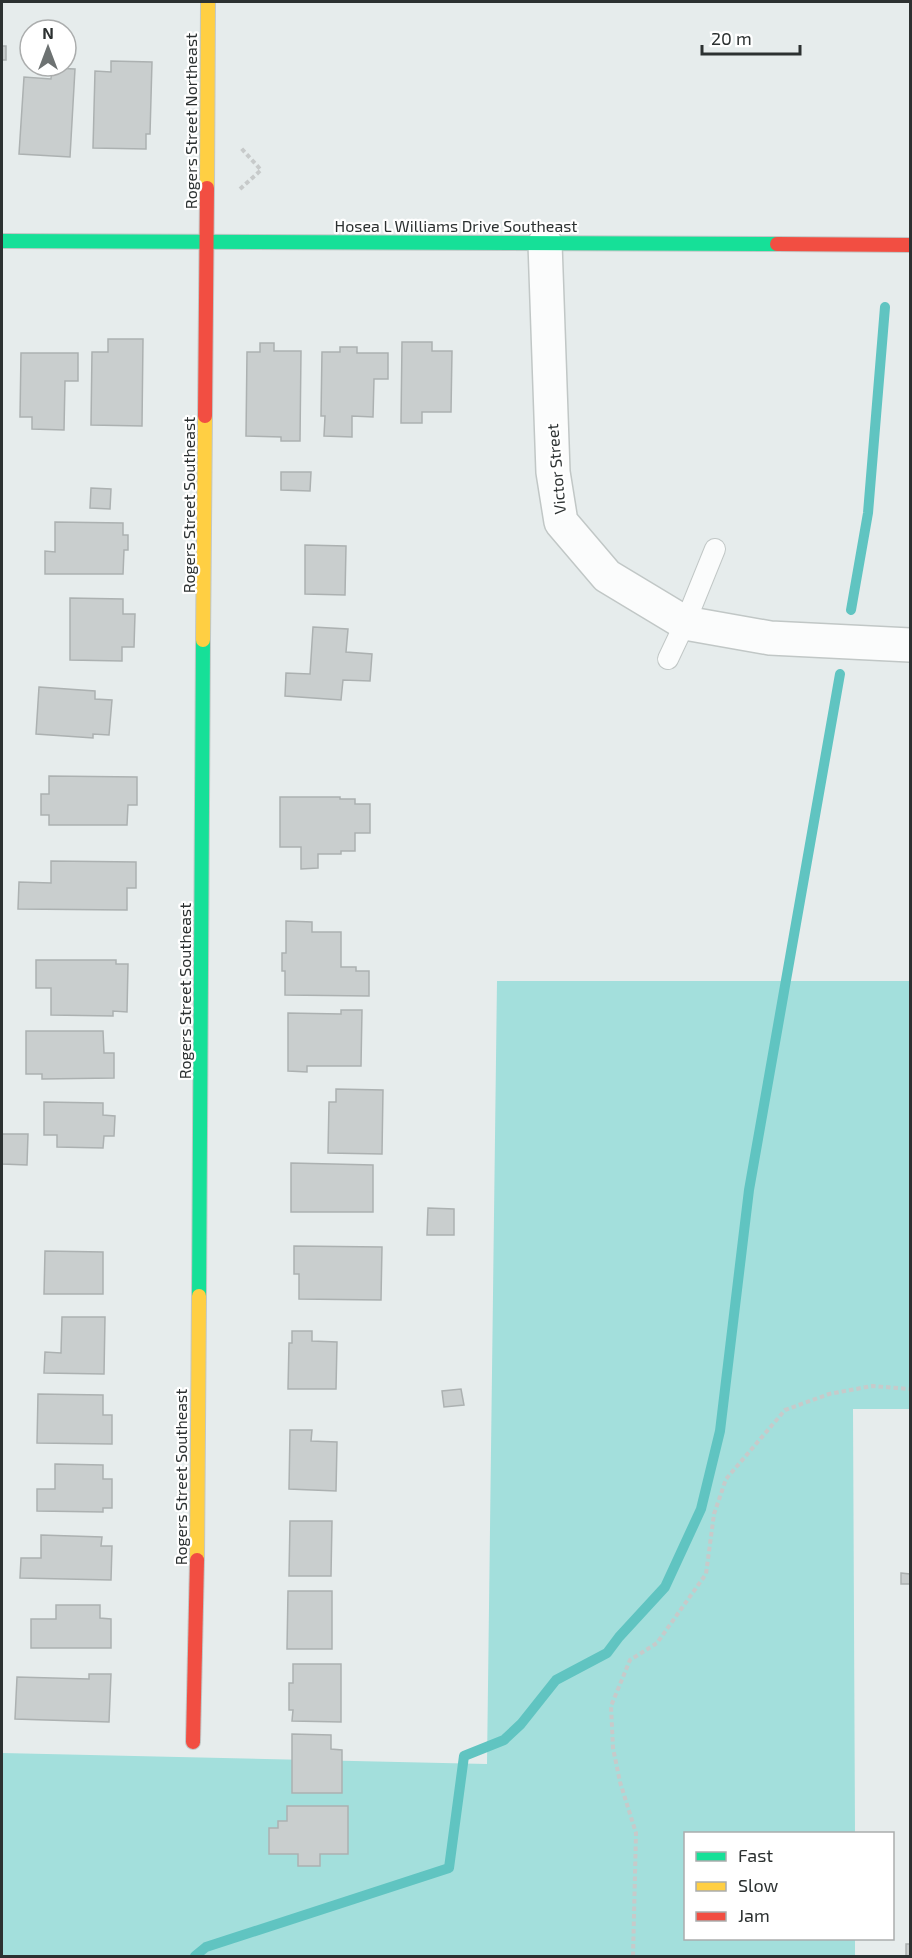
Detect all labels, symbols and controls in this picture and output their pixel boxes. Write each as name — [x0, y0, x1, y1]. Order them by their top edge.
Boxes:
north arrow — [18, 18, 78, 78]
scale bar — [702, 18, 800, 56]
text: N — [42, 23, 54, 42]
text: 20 m — [711, 27, 752, 49]
street label: Rogers Street Northeast — [181, 33, 200, 209]
street label: Hosea L Williams Drive Southeast — [335, 216, 577, 235]
street label: Rogers Street Southeast — [179, 417, 198, 593]
street label: Victor Street — [542, 423, 569, 515]
street label: Rogers Street Southeast — [175, 903, 194, 1079]
street label: Rogers Street Southeast — [171, 1389, 190, 1565]
legend — [684, 1832, 894, 1940]
text: Fast — [738, 1844, 773, 1866]
text: Slow — [738, 1874, 779, 1896]
text: Jam — [738, 1904, 770, 1926]

